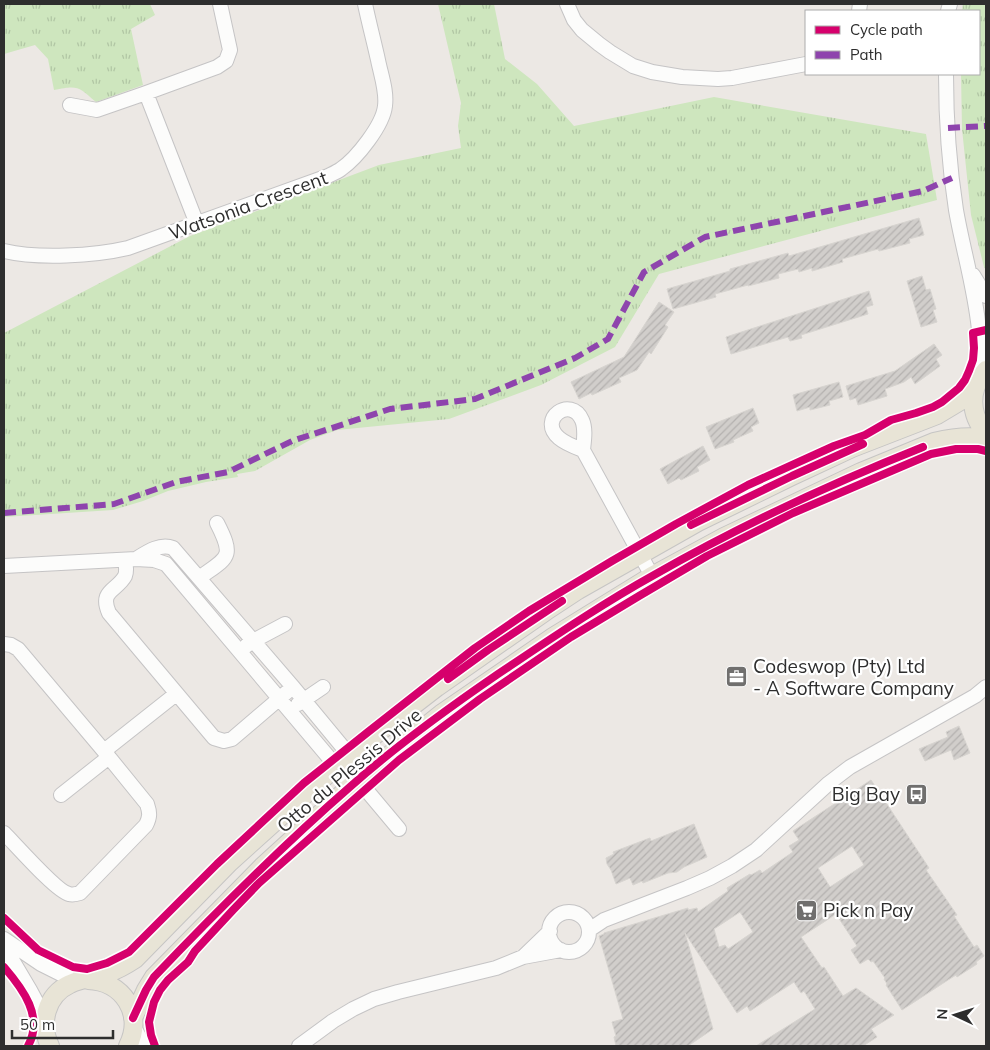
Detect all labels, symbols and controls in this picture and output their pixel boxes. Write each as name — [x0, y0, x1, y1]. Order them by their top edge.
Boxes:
legend — [805, 10, 980, 75]
text: Cycle path — [850, 20, 923, 39]
text: Path — [850, 45, 882, 64]
street label: Watsonia Crescent — [165, 165, 331, 245]
place label: Codeswop (Pty) Ltd - A Software Company — [753, 654, 954, 700]
office icon: Codeswop (Pty) Ltd - A Software Company — [725, 665, 749, 689]
street label: Otto du Plessis Drive — [272, 702, 426, 838]
place label: Big Bay — [832, 782, 900, 806]
bus stop icon: Big Bay — [904, 782, 928, 806]
supermarket icon: Pick n Pay — [795, 898, 819, 922]
place label: Pick n Pay — [823, 898, 913, 922]
north arrow — [930, 990, 980, 1040]
scale bar — [12, 1008, 114, 1040]
text: N — [933, 1008, 951, 1020]
text: 50 m — [20, 1015, 55, 1034]

